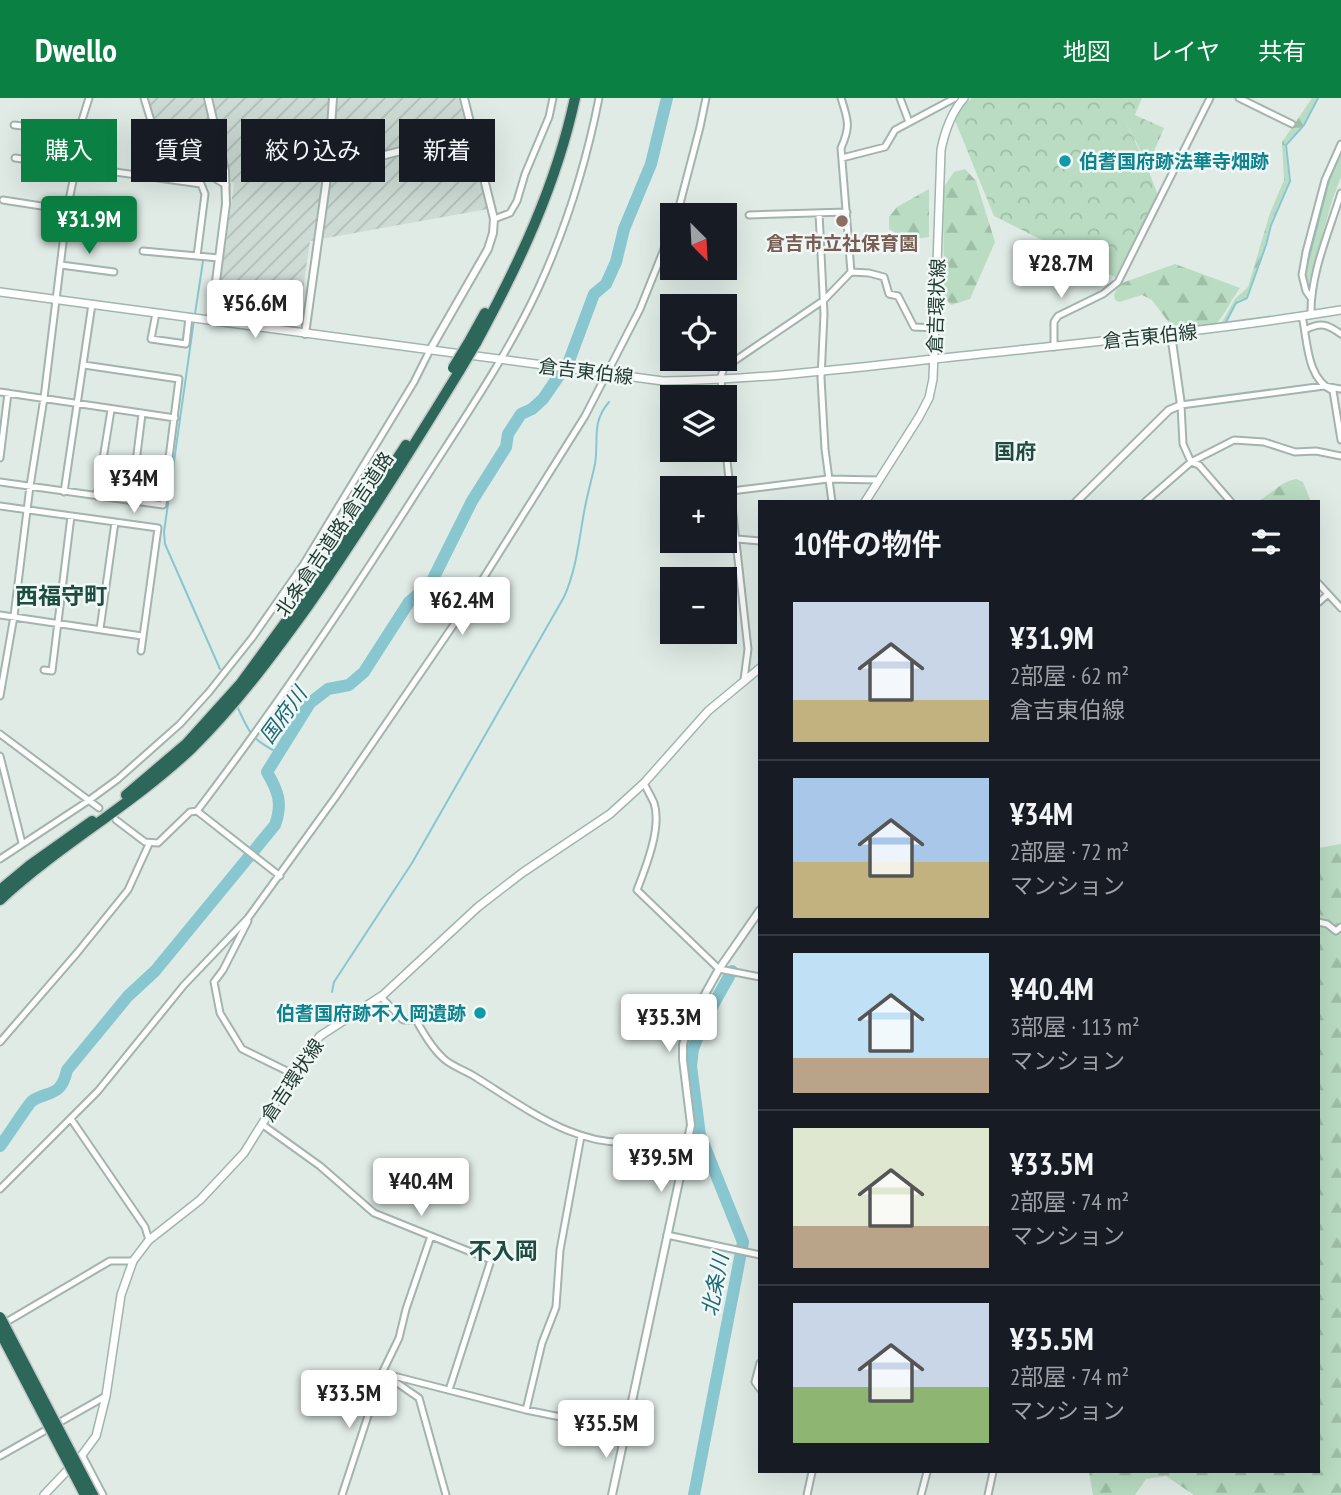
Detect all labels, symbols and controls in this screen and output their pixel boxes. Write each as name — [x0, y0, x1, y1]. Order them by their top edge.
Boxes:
text: Dwello — [35, 28, 117, 71]
text: 地図 — [1063, 36, 1111, 67]
text: レイヤ — [1149, 36, 1220, 67]
text: 共有 — [1258, 36, 1306, 67]
chip: 購入 — [21, 119, 117, 182]
chip: 賃貸 — [131, 119, 227, 182]
chip: 絞り込み — [241, 119, 385, 182]
chip: 新着 — [399, 119, 495, 182]
place label: 伯耆国府跡法華寺畑跡 — [1079, 149, 1269, 173]
marker: 伯耆国府跡法華寺畑跡 — [1057, 153, 1073, 169]
pin: ¥31.9M — [32, 197, 146, 256]
north arrow — [660, 203, 737, 280]
map controls — [660, 203, 737, 644]
text: ¥31.9M — [57, 204, 121, 233]
marker: 倉吉市立社保育園 — [834, 213, 850, 229]
place label: 倉吉市立社保育園 — [766, 231, 918, 255]
pin: ¥28.7M — [1004, 240, 1118, 300]
text: ¥28.7M — [1029, 248, 1093, 277]
street label: 倉吉環状線 — [922, 258, 950, 354]
pin: ¥56.6M — [198, 280, 312, 340]
text: ¥56.6M — [223, 288, 287, 317]
button: locate — [660, 294, 737, 371]
street label: 倉吉東伯線 — [1101, 319, 1199, 353]
street label: 倉吉東伯線 — [537, 353, 635, 389]
button: layers — [660, 385, 737, 462]
district label: 国府 — [994, 438, 1036, 465]
street label: 北条倉吉道路;倉吉道路 — [270, 447, 398, 621]
pin: ¥34M — [93, 456, 175, 515]
text: ¥34M — [110, 463, 158, 492]
button: + — [660, 476, 737, 553]
icon: filters — [1247, 523, 1285, 561]
text: 10件の物件 — [793, 524, 942, 563]
button: − — [660, 567, 737, 644]
pin: ¥62.4M — [405, 578, 519, 637]
district label: 西福守町 — [15, 581, 107, 610]
text: ¥62.4M — [430, 585, 494, 614]
text: ¥31.9M — [1010, 618, 1094, 657]
icon: home — [849, 630, 933, 714]
text: 2部屋 · 62 m² — [1010, 661, 1129, 690]
water label: 国府川 — [254, 680, 314, 748]
text: 倉吉東伯線 — [1010, 695, 1125, 724]
text: ¥34M — [1010, 794, 1073, 833]
icon: home — [849, 806, 933, 890]
text: 2部屋 · 72 m² — [1010, 837, 1129, 866]
text: マンション — [1010, 871, 1125, 900]
text: ¥40.4M — [1010, 969, 1094, 1008]
icon: home — [849, 981, 933, 1065]
pin: ¥35.3M — [612, 995, 726, 1054]
place label: 伯耆国府跡不入岡遺跡 — [276, 1001, 466, 1025]
text: ¥35.3M — [637, 1002, 701, 1031]
marker: 伯耆国府跡不入岡遺跡 — [472, 1005, 488, 1021]
text: 3部屋 · 113 m² — [1010, 1012, 1140, 1041]
street label: 倉吉環状線 — [255, 1034, 329, 1126]
text: マンション — [1010, 1046, 1125, 1075]
pin: ¥39.5M — [604, 1134, 718, 1194]
text: ¥39.5M — [629, 1142, 693, 1171]
text: ¥33.5M — [1010, 1144, 1094, 1183]
icon: home — [849, 1156, 933, 1240]
pin: ¥40.4M — [364, 1158, 478, 1218]
text: ¥40.4M — [389, 1166, 453, 1195]
text: 2部屋 · 74 m² — [1010, 1187, 1129, 1216]
text: マンション — [1010, 1221, 1125, 1250]
district label: 不入岡 — [469, 1236, 538, 1265]
water label: 北条川 — [696, 1250, 735, 1318]
text: ¥35.5M — [1010, 1319, 1094, 1358]
icon: home — [849, 1331, 933, 1415]
text: 2部屋 · 74 m² — [1010, 1362, 1129, 1391]
pin: ¥33.5M — [292, 1370, 406, 1430]
text: ¥33.5M — [317, 1378, 381, 1407]
text: マンション — [1010, 1396, 1125, 1425]
pin: ¥35.5M — [549, 1400, 663, 1460]
text: ¥35.5M — [574, 1408, 638, 1437]

